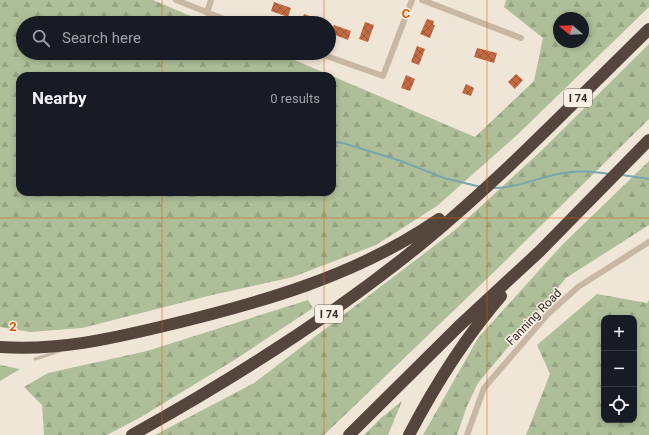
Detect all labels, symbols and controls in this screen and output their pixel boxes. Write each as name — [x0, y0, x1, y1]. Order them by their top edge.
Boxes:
text: C — [402, 6, 411, 21]
north arrow — [553, 12, 589, 48]
search box — [16, 16, 336, 60]
icon: search — [30, 27, 52, 49]
text: Search here — [62, 29, 141, 47]
text: Nearby — [32, 88, 87, 108]
road number: I 74 — [564, 89, 592, 107]
text: 0 results — [270, 91, 320, 106]
street label: Fanning Road — [504, 286, 564, 348]
road number: I 74 — [315, 305, 343, 323]
map controls — [601, 315, 637, 423]
button: + — [601, 315, 637, 351]
text: 2 — [9, 319, 17, 334]
button: − — [601, 351, 637, 387]
button: locate — [601, 387, 637, 423]

